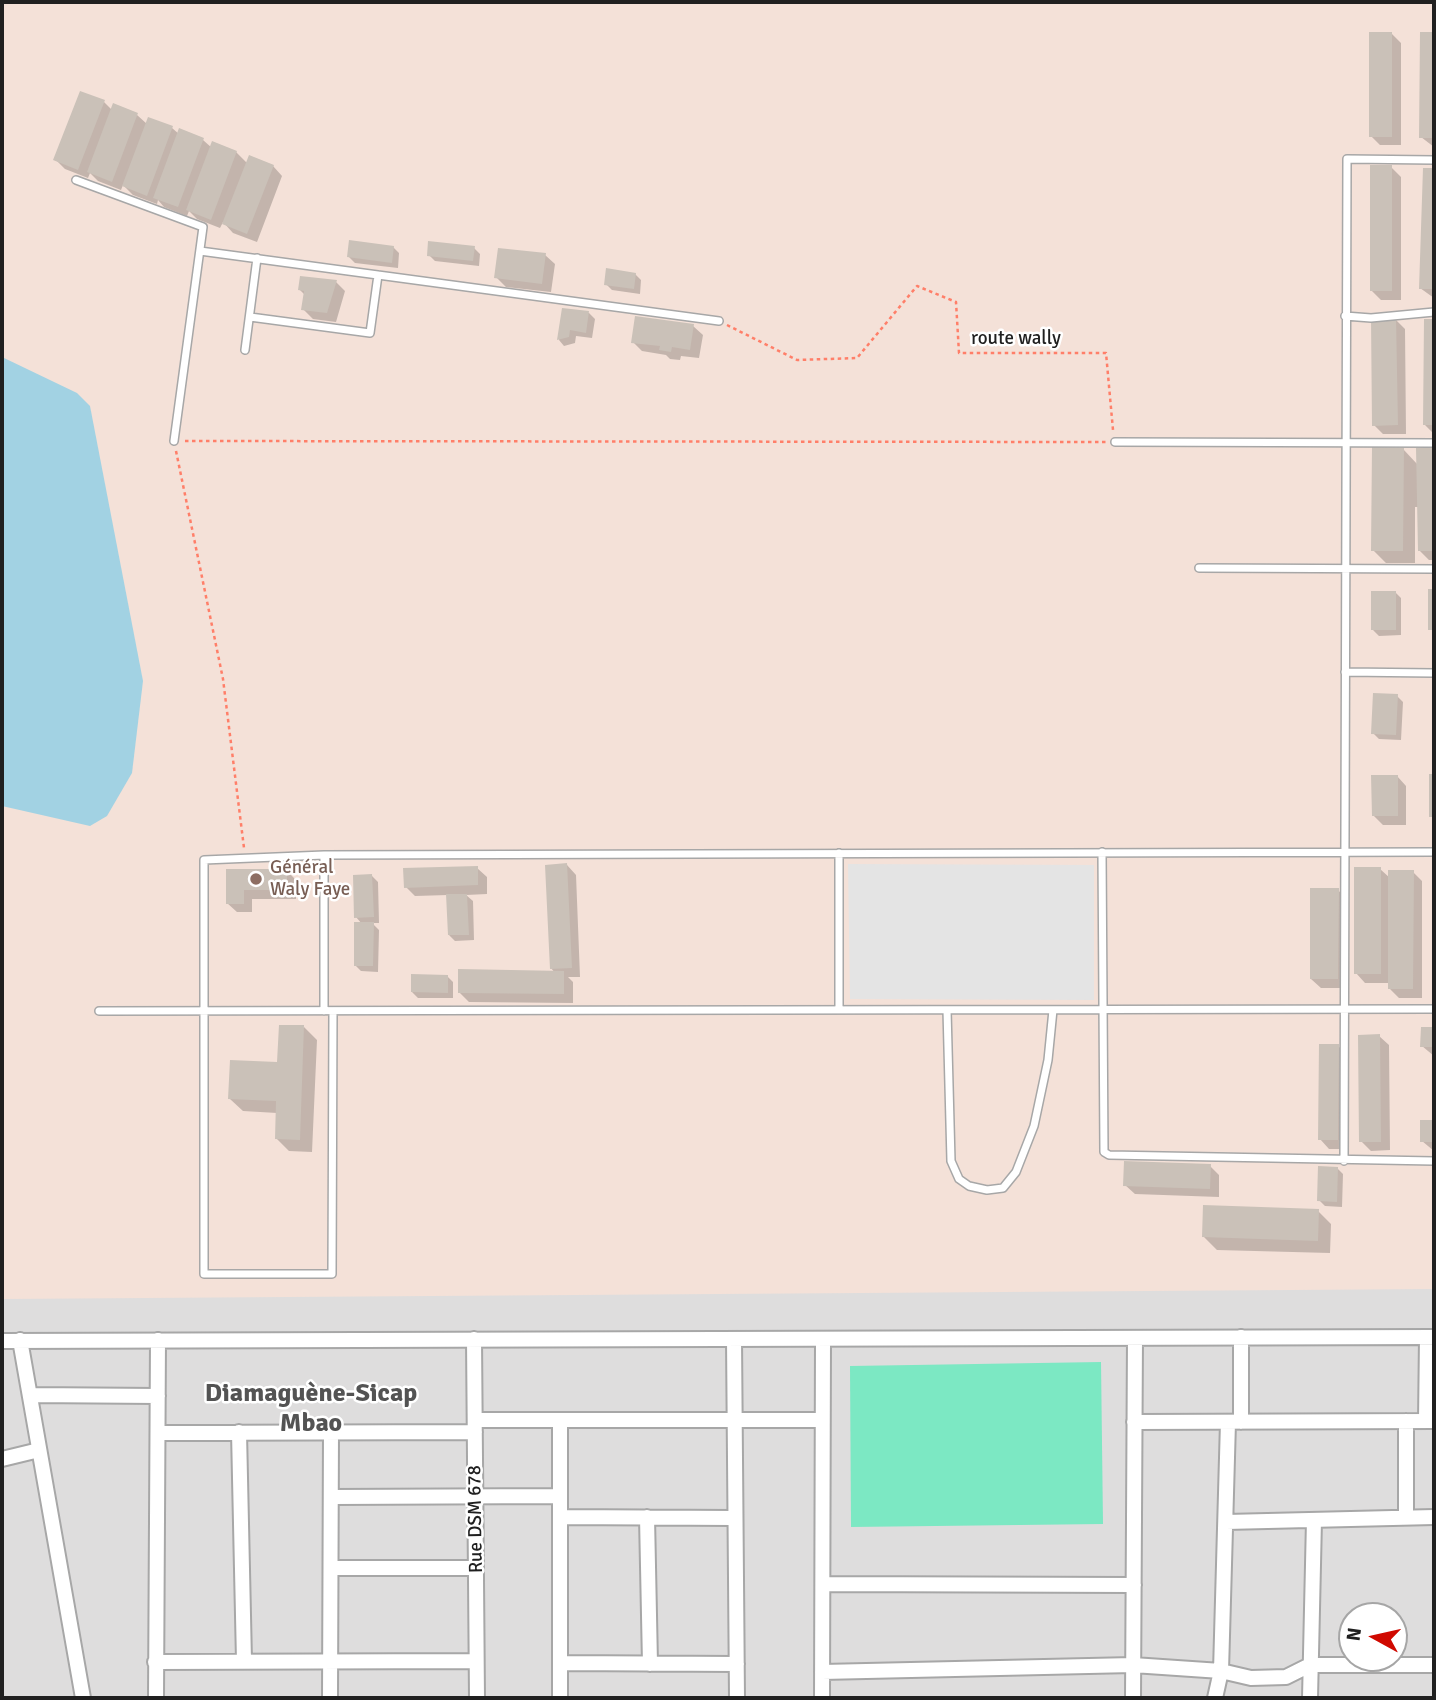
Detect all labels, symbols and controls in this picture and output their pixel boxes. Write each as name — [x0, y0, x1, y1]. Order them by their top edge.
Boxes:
street label: route wally — [971, 328, 1061, 350]
place label: Général Waly Faye — [270, 857, 350, 901]
marker: Général Waly Faye — [248, 871, 264, 887]
district label: Diamaguène-Sicap Mbao — [205, 1378, 417, 1440]
street label: Rue DSM 678 — [464, 1465, 488, 1573]
north arrow — [1338, 1602, 1408, 1672]
text: N — [1341, 1626, 1367, 1643]

